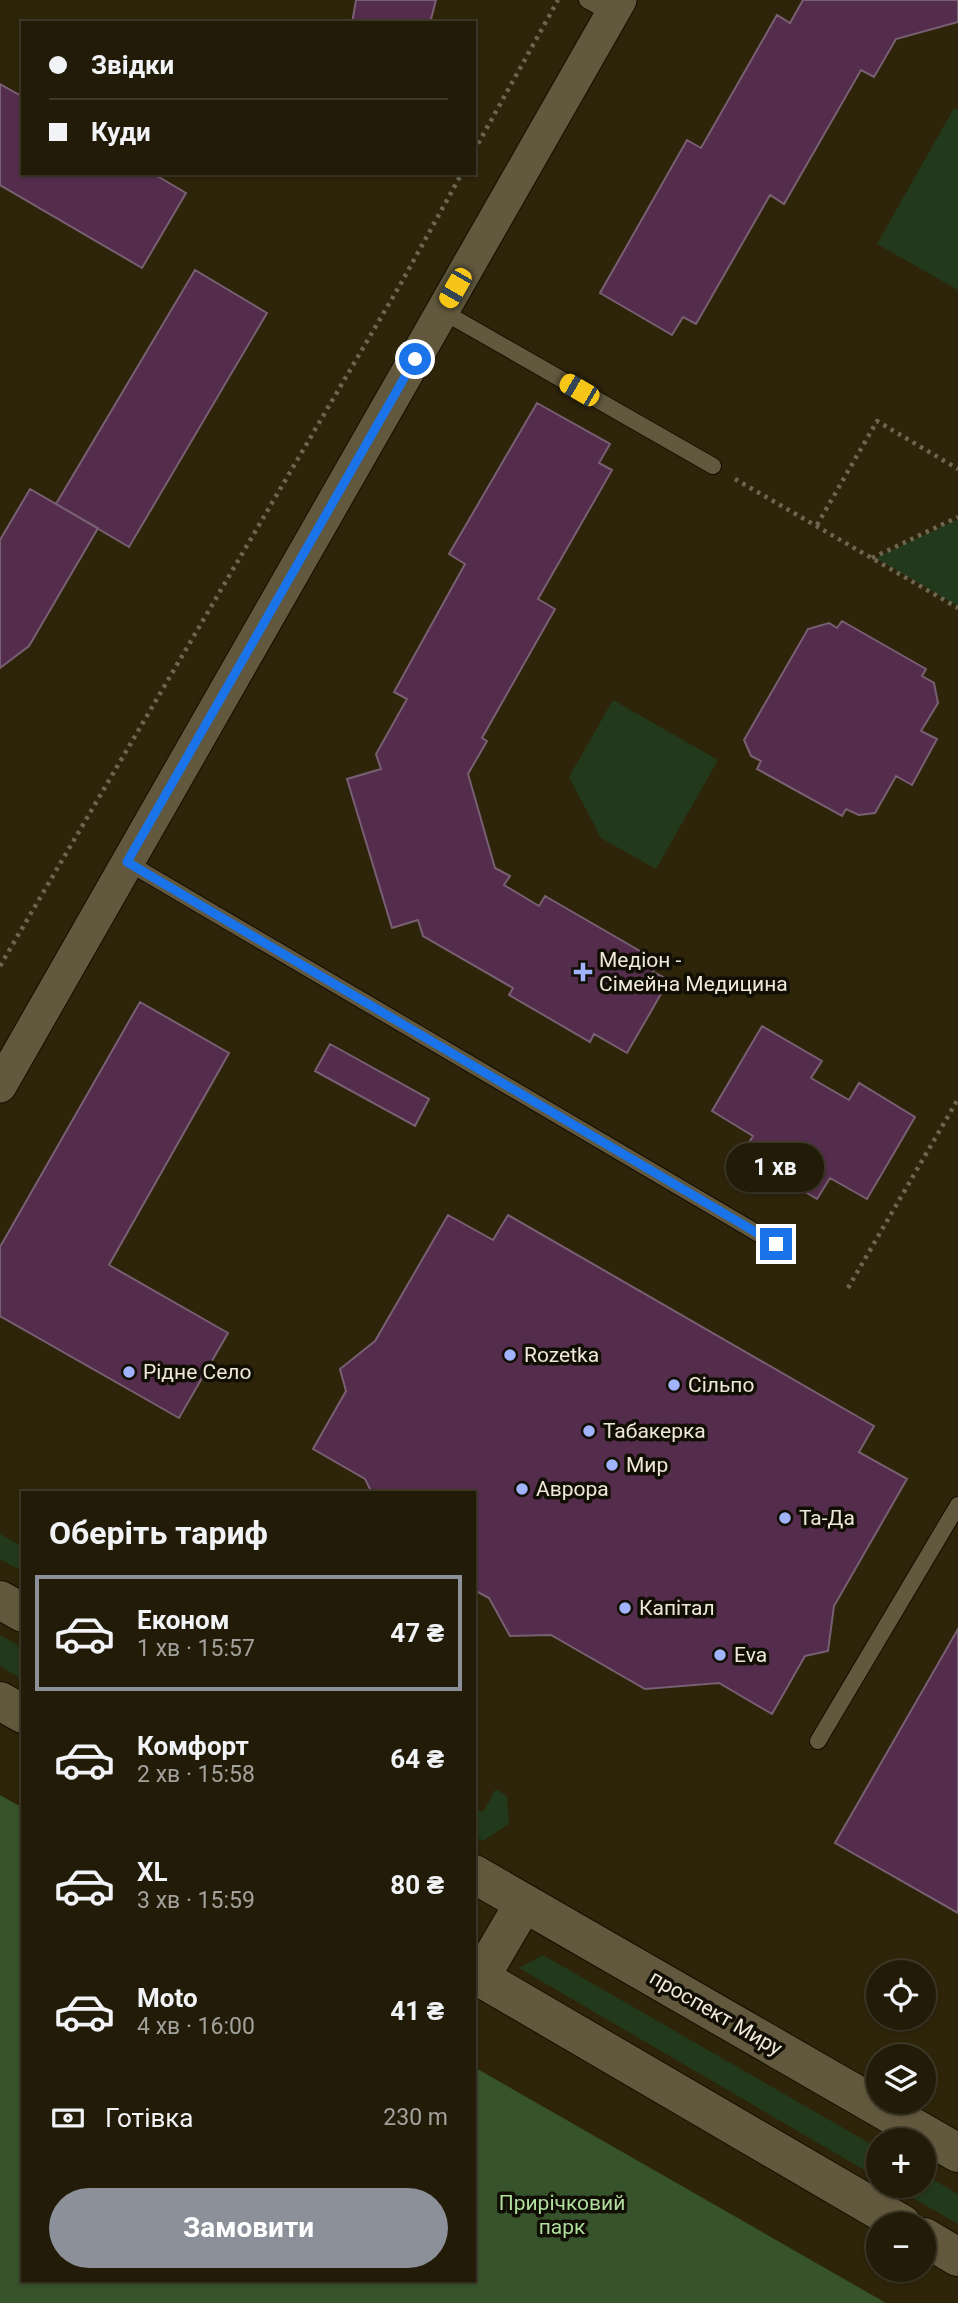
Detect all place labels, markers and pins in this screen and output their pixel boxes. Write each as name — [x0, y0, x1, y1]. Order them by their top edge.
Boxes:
place label: Медіон - Сімейна Медицина — [599, 948, 788, 996]
marker: Медіон - Сімейна Медицина — [573, 962, 593, 982]
place label: Rozetka — [524, 1343, 599, 1367]
marker: Rozetka — [502, 1347, 518, 1363]
place label: Рідне Село — [143, 1360, 251, 1384]
marker: Рідне Село — [121, 1364, 137, 1380]
place label: Сільпо — [688, 1373, 754, 1397]
marker: Сільпо — [666, 1377, 682, 1393]
place label: Табакерка — [603, 1419, 706, 1443]
marker: Табакерка — [581, 1423, 597, 1439]
place label: Мир — [626, 1453, 668, 1477]
marker: Мир — [604, 1457, 620, 1473]
place label: Аврора — [536, 1477, 609, 1501]
marker: Аврора — [514, 1481, 530, 1497]
place label: Та-Да — [799, 1506, 855, 1530]
marker: Та-Да — [777, 1510, 793, 1526]
place label: Капітал — [639, 1596, 715, 1620]
marker: Капітал — [617, 1600, 633, 1616]
place label: Eva — [734, 1643, 767, 1667]
marker: Eva — [712, 1647, 728, 1663]

